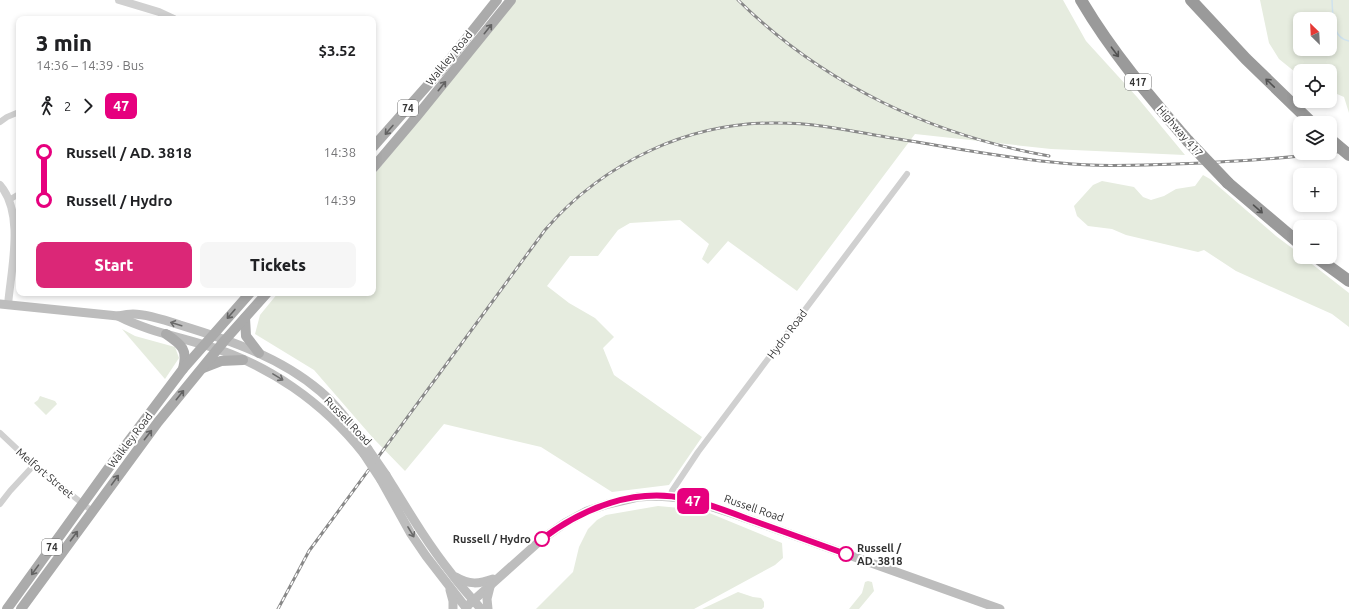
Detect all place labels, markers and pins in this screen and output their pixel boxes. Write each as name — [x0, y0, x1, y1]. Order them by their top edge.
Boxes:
marker: Russell / Hydro — [534, 531, 550, 547]
place label: Russell / Hydro — [453, 533, 531, 545]
place label: Russell / AD. 3818 — [857, 542, 903, 567]
marker: Russell / AD. 3818 — [838, 546, 854, 562]

